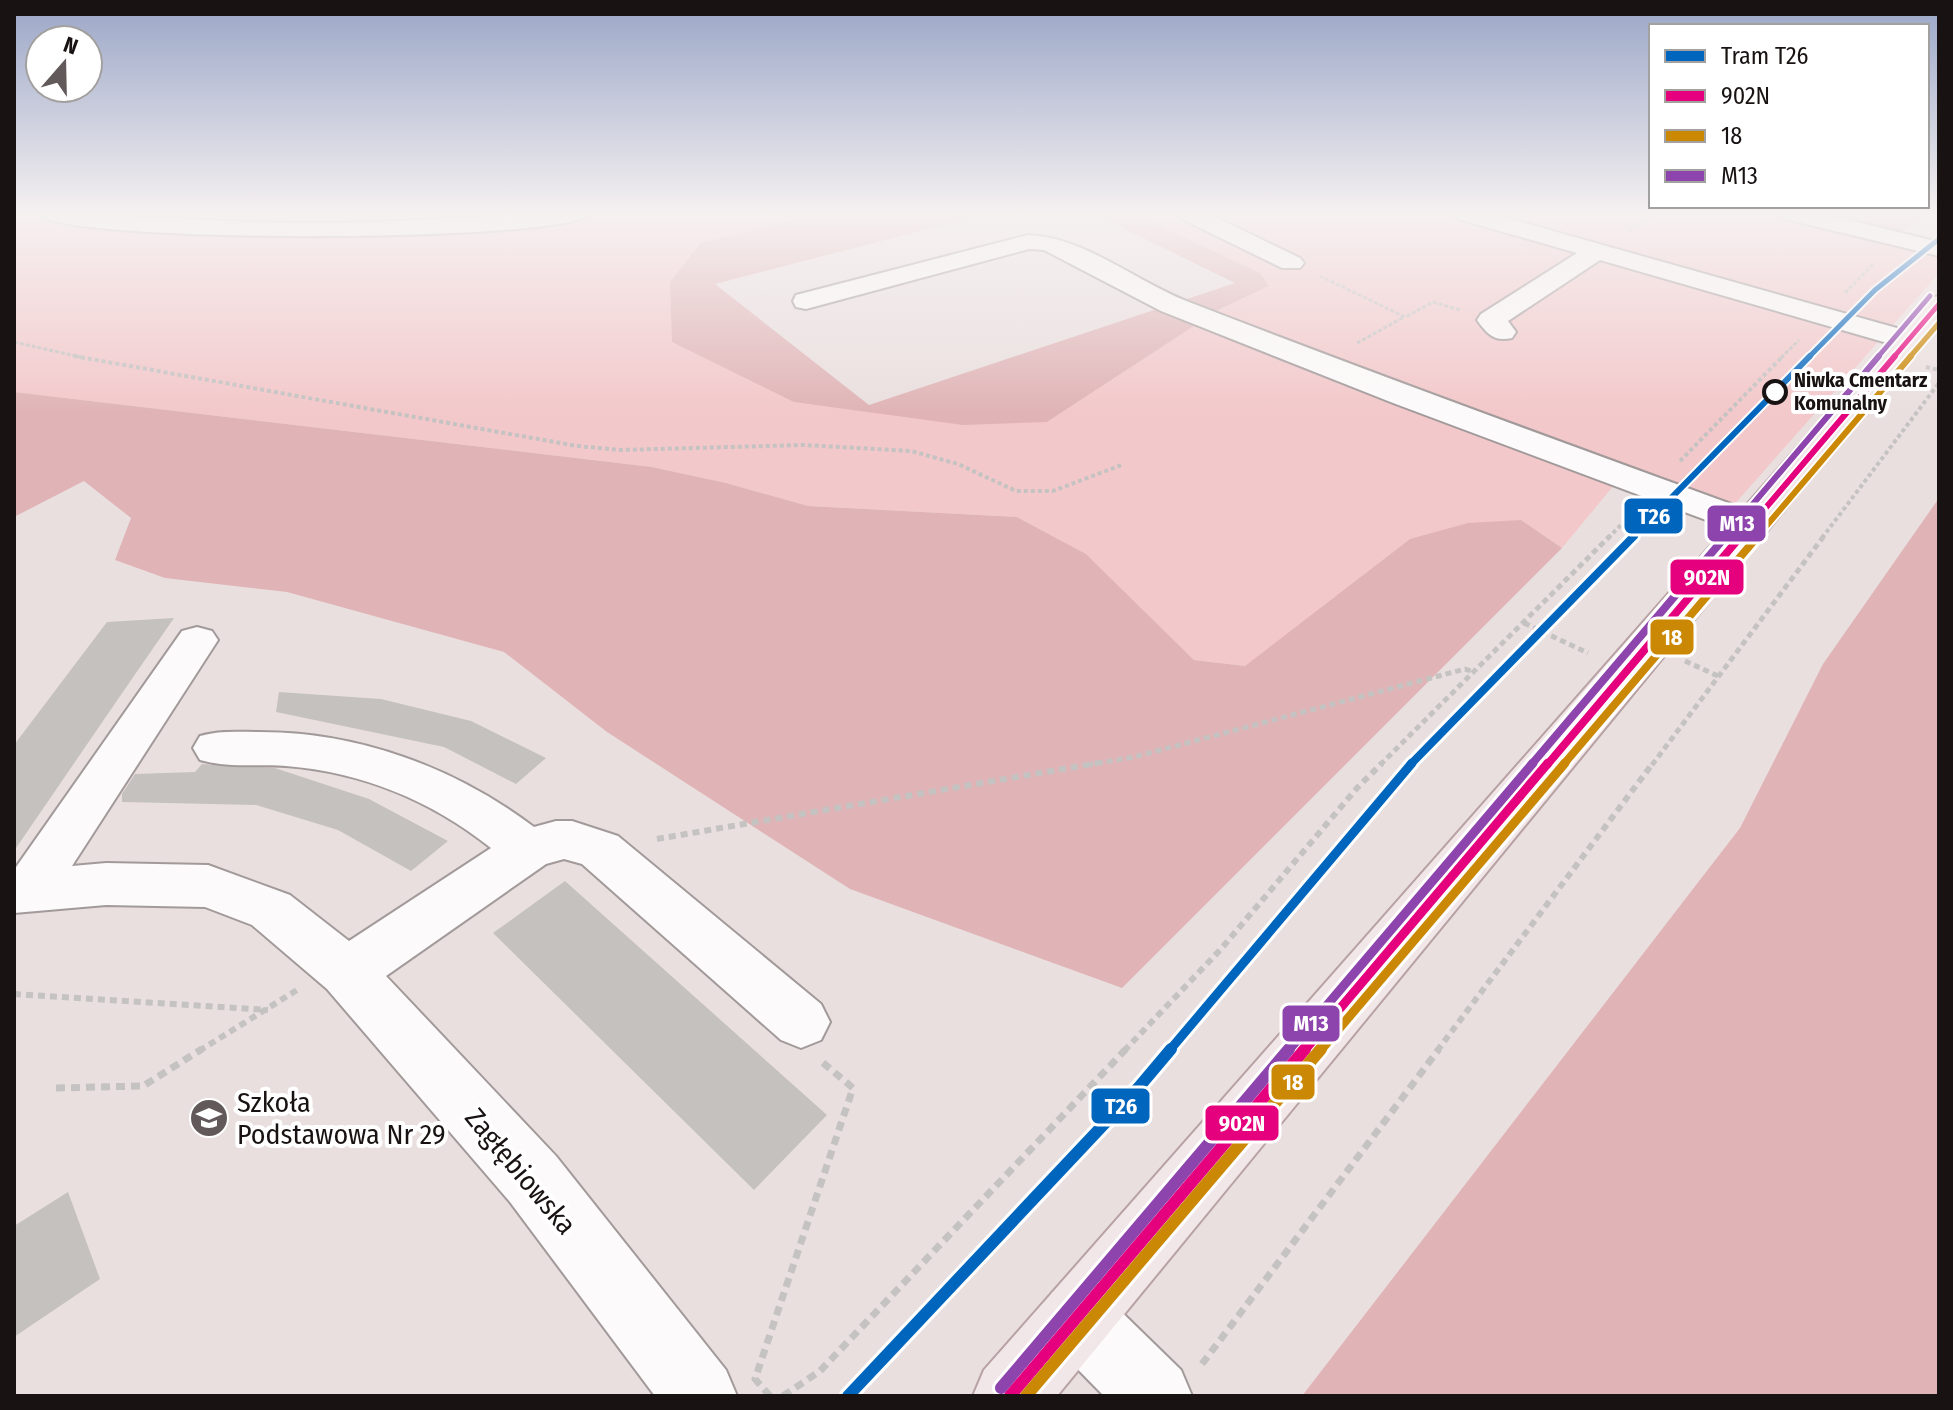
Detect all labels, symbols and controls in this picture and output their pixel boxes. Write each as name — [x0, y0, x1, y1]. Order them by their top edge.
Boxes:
north arrow — [24, 24, 104, 104]
legend — [1649, 24, 1929, 208]
text: N — [60, 31, 81, 61]
text: Tram T26 — [1721, 42, 1808, 70]
text: 902N — [1721, 82, 1770, 110]
text: 18 — [1721, 122, 1742, 150]
text: M13 — [1721, 162, 1758, 190]
place label: Niwka Cmentarz Komunalny — [1794, 368, 1928, 415]
marker: Niwka Cmentarz Komunalny — [1763, 380, 1787, 404]
line badge: T26 — [1623, 497, 1684, 535]
text: T26 — [1638, 503, 1670, 530]
line badge: M13 — [1706, 504, 1767, 543]
text: M13 — [1719, 510, 1755, 537]
line badge: 902N — [1669, 558, 1745, 596]
text: 902N — [1684, 564, 1730, 591]
line badge: 18 — [1649, 618, 1695, 656]
text: 18 — [1662, 624, 1683, 651]
line badge: M13 — [1281, 1004, 1341, 1043]
text: M13 — [1293, 1010, 1329, 1037]
line badge: 18 — [1270, 1063, 1316, 1101]
text: 18 — [1283, 1069, 1304, 1096]
place label: Szkoła Podstawowa Nr 29 — [237, 1086, 446, 1151]
line badge: T26 — [1090, 1087, 1151, 1125]
text: T26 — [1105, 1093, 1137, 1120]
school or university icon: Szkoła Podstawowa Nr 29 — [188, 1097, 230, 1139]
street label: Zagłębiowska — [458, 1102, 583, 1241]
line badge: 902N — [1204, 1104, 1280, 1142]
text: 902N — [1219, 1110, 1265, 1137]

